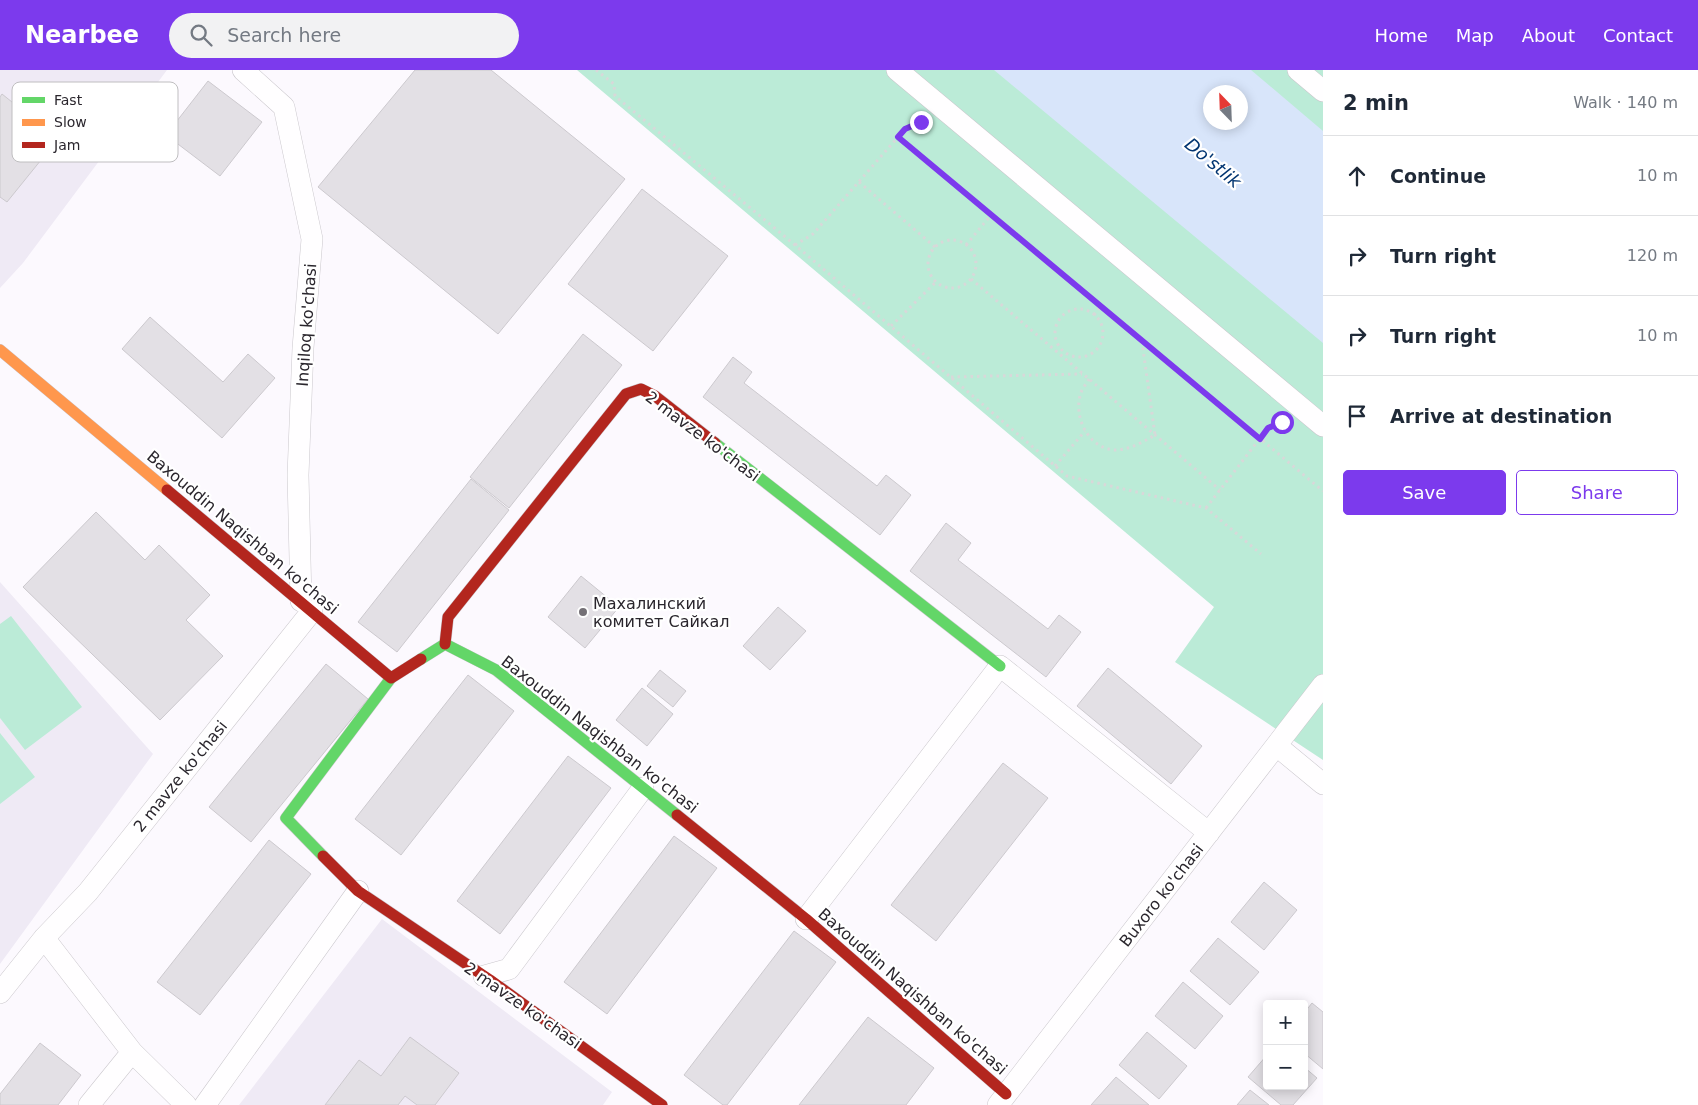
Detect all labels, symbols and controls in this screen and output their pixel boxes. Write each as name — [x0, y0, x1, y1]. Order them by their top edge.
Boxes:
search box — [169, 13, 519, 58]
text: Nearbee — [25, 21, 139, 49]
icon: search — [187, 21, 215, 49]
text: Search here — [227, 24, 341, 46]
text: Home — [1375, 25, 1428, 46]
text: Map — [1456, 25, 1494, 46]
text: About — [1522, 25, 1575, 46]
text: Contact — [1603, 25, 1673, 46]
legend — [12, 82, 178, 162]
north arrow — [1203, 85, 1248, 130]
text: 2 min — [1343, 91, 1409, 115]
text: Fast — [54, 92, 83, 108]
text: Walk · 140 m — [1573, 93, 1678, 112]
route end — [910, 111, 933, 134]
text: Slow — [54, 114, 87, 130]
water label: Do'stlik — [1181, 133, 1247, 193]
text: Jam — [53, 137, 80, 153]
icon: ahead — [1343, 162, 1371, 190]
text: Continue — [1390, 165, 1486, 187]
text: 10 m — [1637, 166, 1678, 185]
icon: right — [1343, 242, 1371, 270]
text: Turn right — [1390, 245, 1496, 267]
text: 120 m — [1627, 246, 1678, 265]
street label: Inqiloq ko'chasi — [293, 263, 320, 387]
icon: right — [1343, 322, 1371, 350]
text: Turn right — [1390, 325, 1496, 347]
text: 10 m — [1637, 326, 1678, 345]
street label: 2 mavze ko'chasi — [642, 387, 763, 485]
icon: arrive — [1343, 402, 1371, 430]
text: Arrive at destination — [1390, 405, 1612, 427]
route start — [1271, 411, 1294, 434]
street label: Baxouddin Naqishban ko'chasi — [143, 447, 342, 618]
button: Save — [1343, 470, 1506, 515]
button: Share — [1516, 470, 1678, 515]
place label: Махалинский комитет Сайкал — [593, 594, 730, 631]
marker: Махалинский комитет Сайкал — [577, 606, 589, 618]
street label: Baxouddin Naqishban ko'chasi — [498, 652, 702, 817]
street label: 2 mavze ko'chasi — [130, 717, 231, 836]
street label: Buxoro ko'chasi — [1115, 840, 1207, 951]
street label: Baxouddin Naqishban ko'chasi — [814, 904, 1011, 1079]
street label: 2 mavze ko'chasi — [461, 958, 585, 1053]
map controls — [1263, 1000, 1308, 1090]
button: + — [1263, 1000, 1308, 1045]
button: − — [1263, 1045, 1308, 1090]

